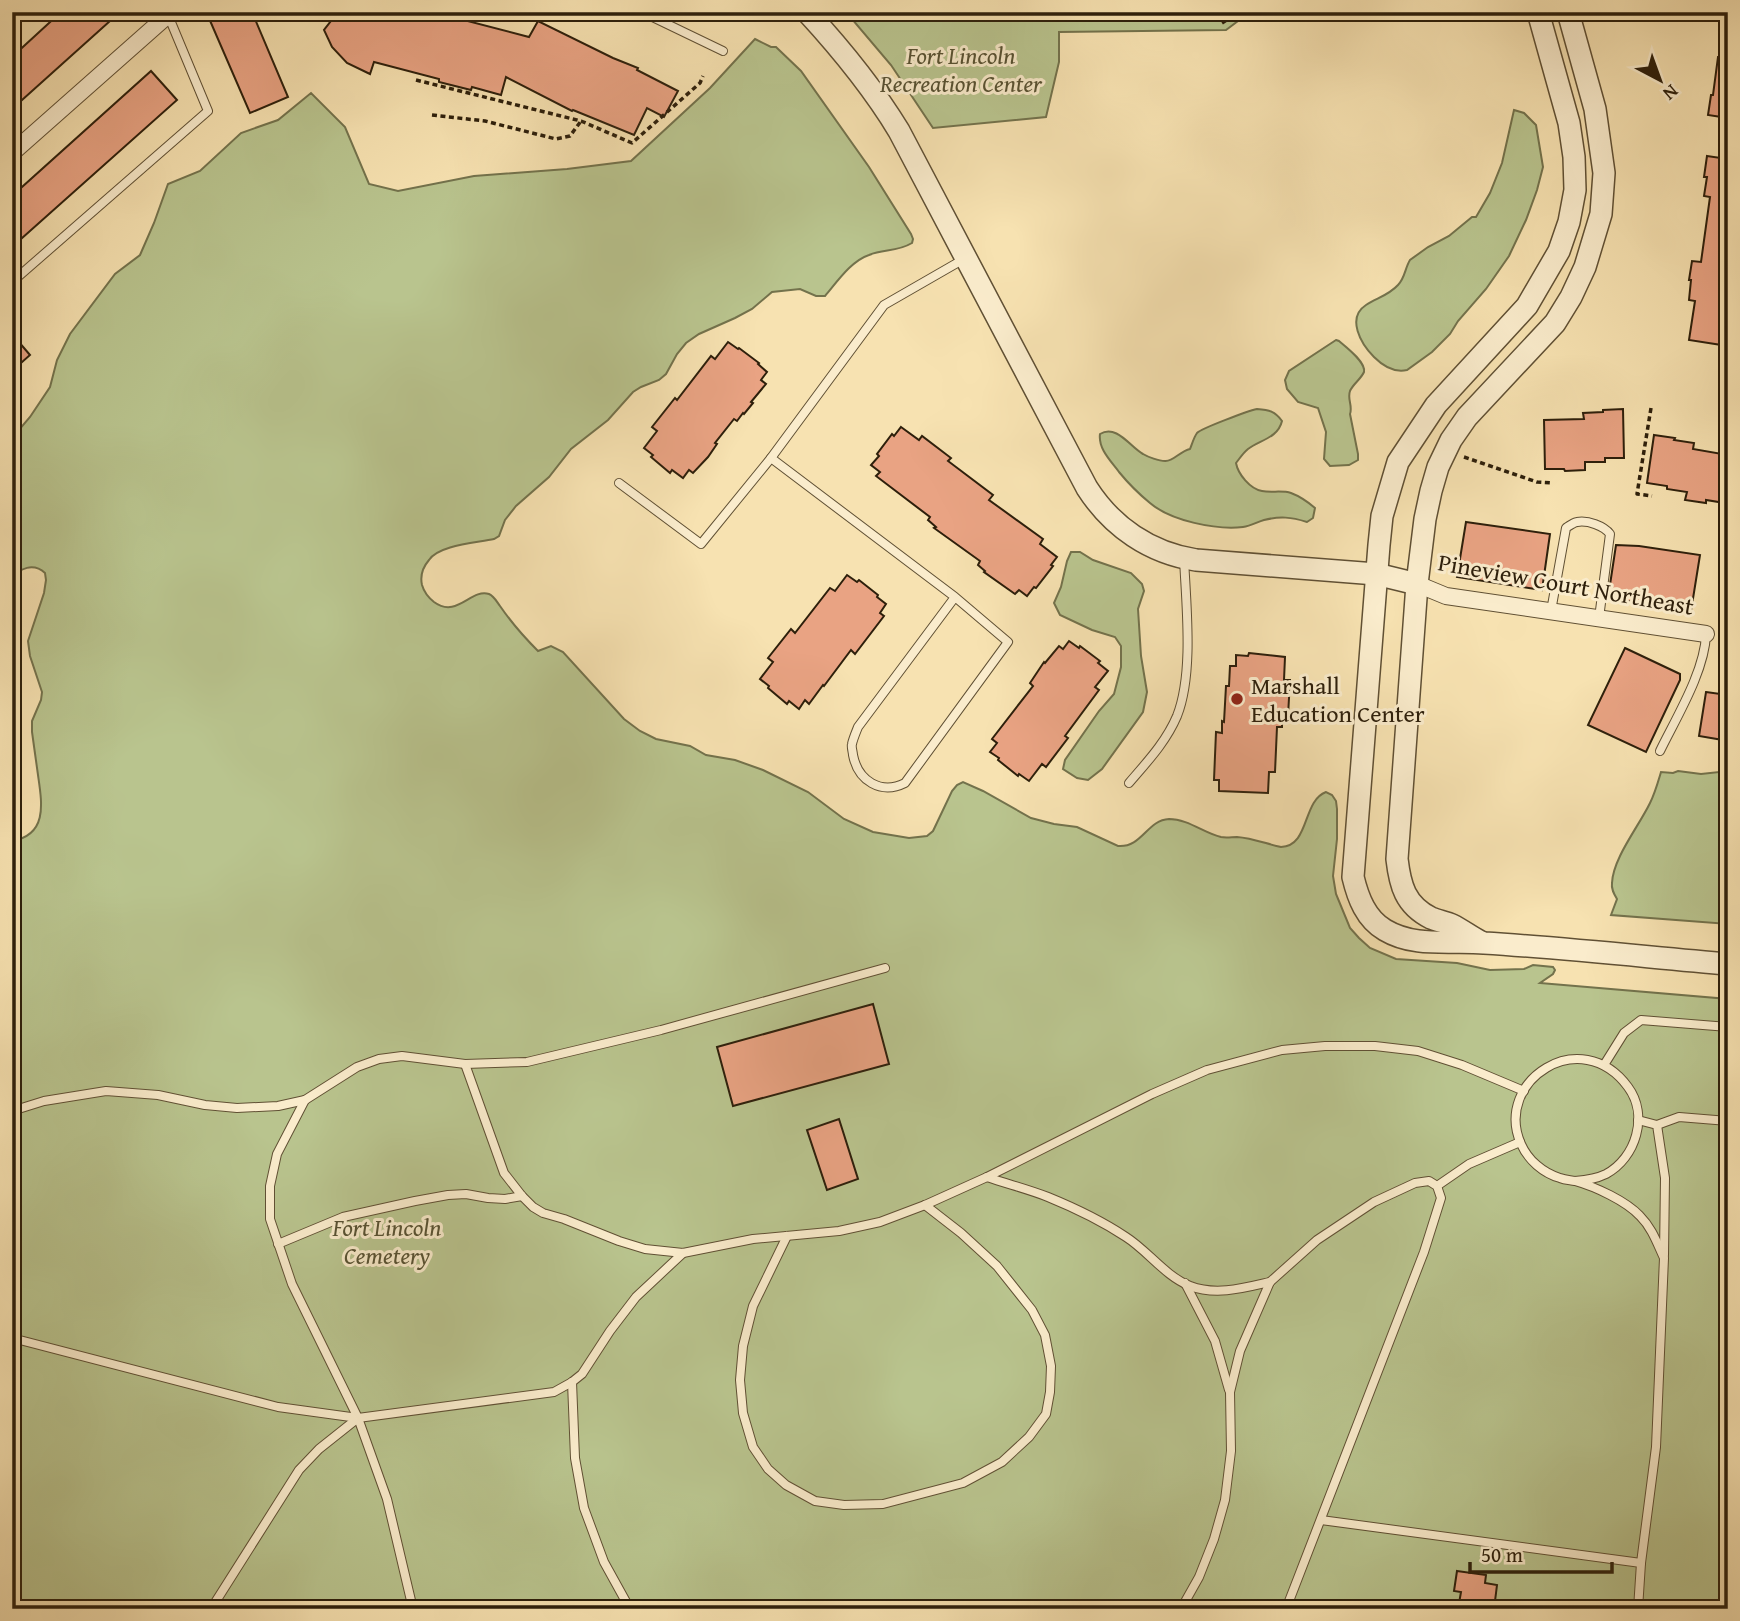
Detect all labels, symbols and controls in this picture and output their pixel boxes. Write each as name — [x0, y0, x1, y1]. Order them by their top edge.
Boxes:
park label: Fort Lincoln Recreation Center — [879, 38, 1043, 101]
north arrow — [1624, 46, 1694, 116]
text: N — [1657, 78, 1685, 108]
street label: Pineview Court Northeast — [1435, 544, 1697, 624]
place label: Marshall Education Center — [1251, 668, 1425, 731]
marker: Marshall Education Center — [1229, 691, 1245, 707]
park label: Fort Lincoln Cemetery — [332, 1210, 441, 1273]
scale bar — [1470, 1530, 1612, 1574]
text: 50 m — [1481, 1539, 1523, 1570]

